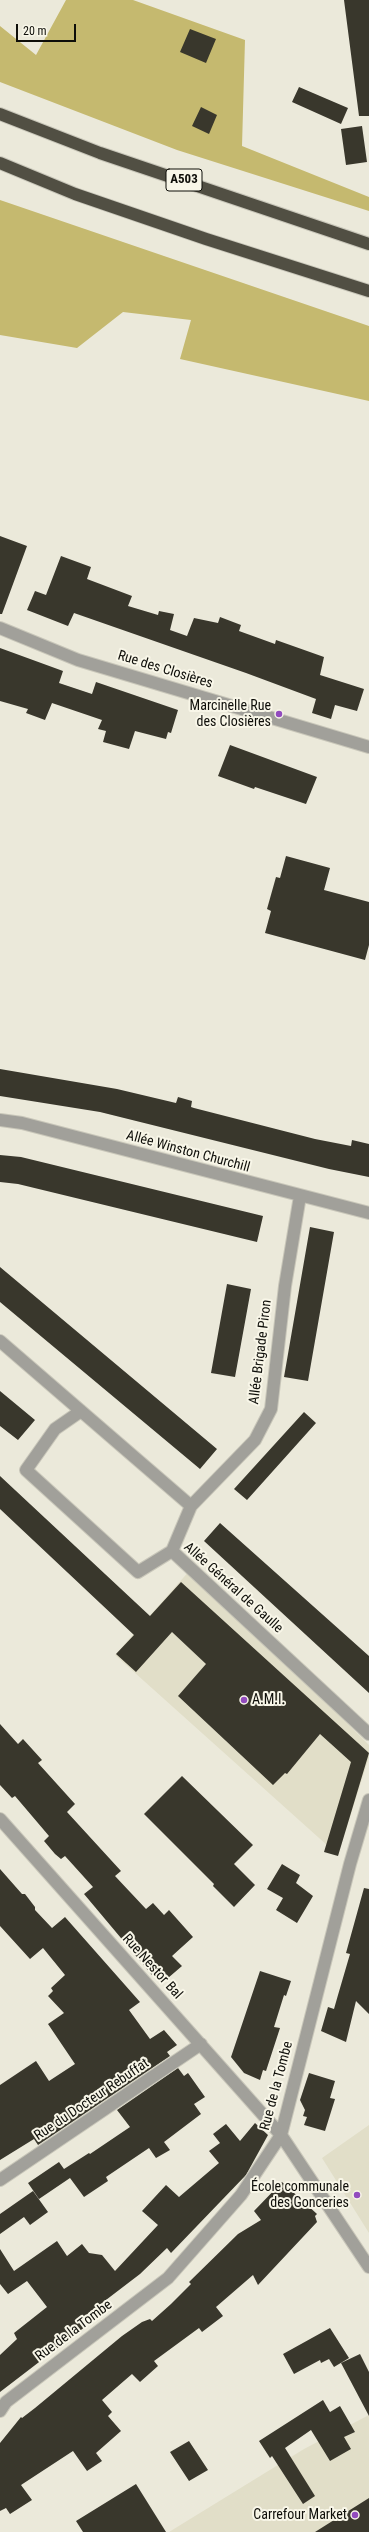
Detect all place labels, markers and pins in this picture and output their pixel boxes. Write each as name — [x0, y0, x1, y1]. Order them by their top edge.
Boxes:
place label: Marcinelle Rue des Closières — [190, 698, 271, 730]
marker: Marcinelle Rue des Closières — [274, 709, 284, 719]
place label: A.M.I. — [252, 1692, 285, 1708]
marker: A.M.I. — [239, 1695, 249, 1705]
place label: École communale des Gonceries — [251, 2179, 349, 2212]
marker: École communale des Gonceries — [352, 2190, 362, 2200]
place label: Carrefour Market — [253, 2507, 347, 2523]
marker: Carrefour Market — [350, 2510, 360, 2520]

